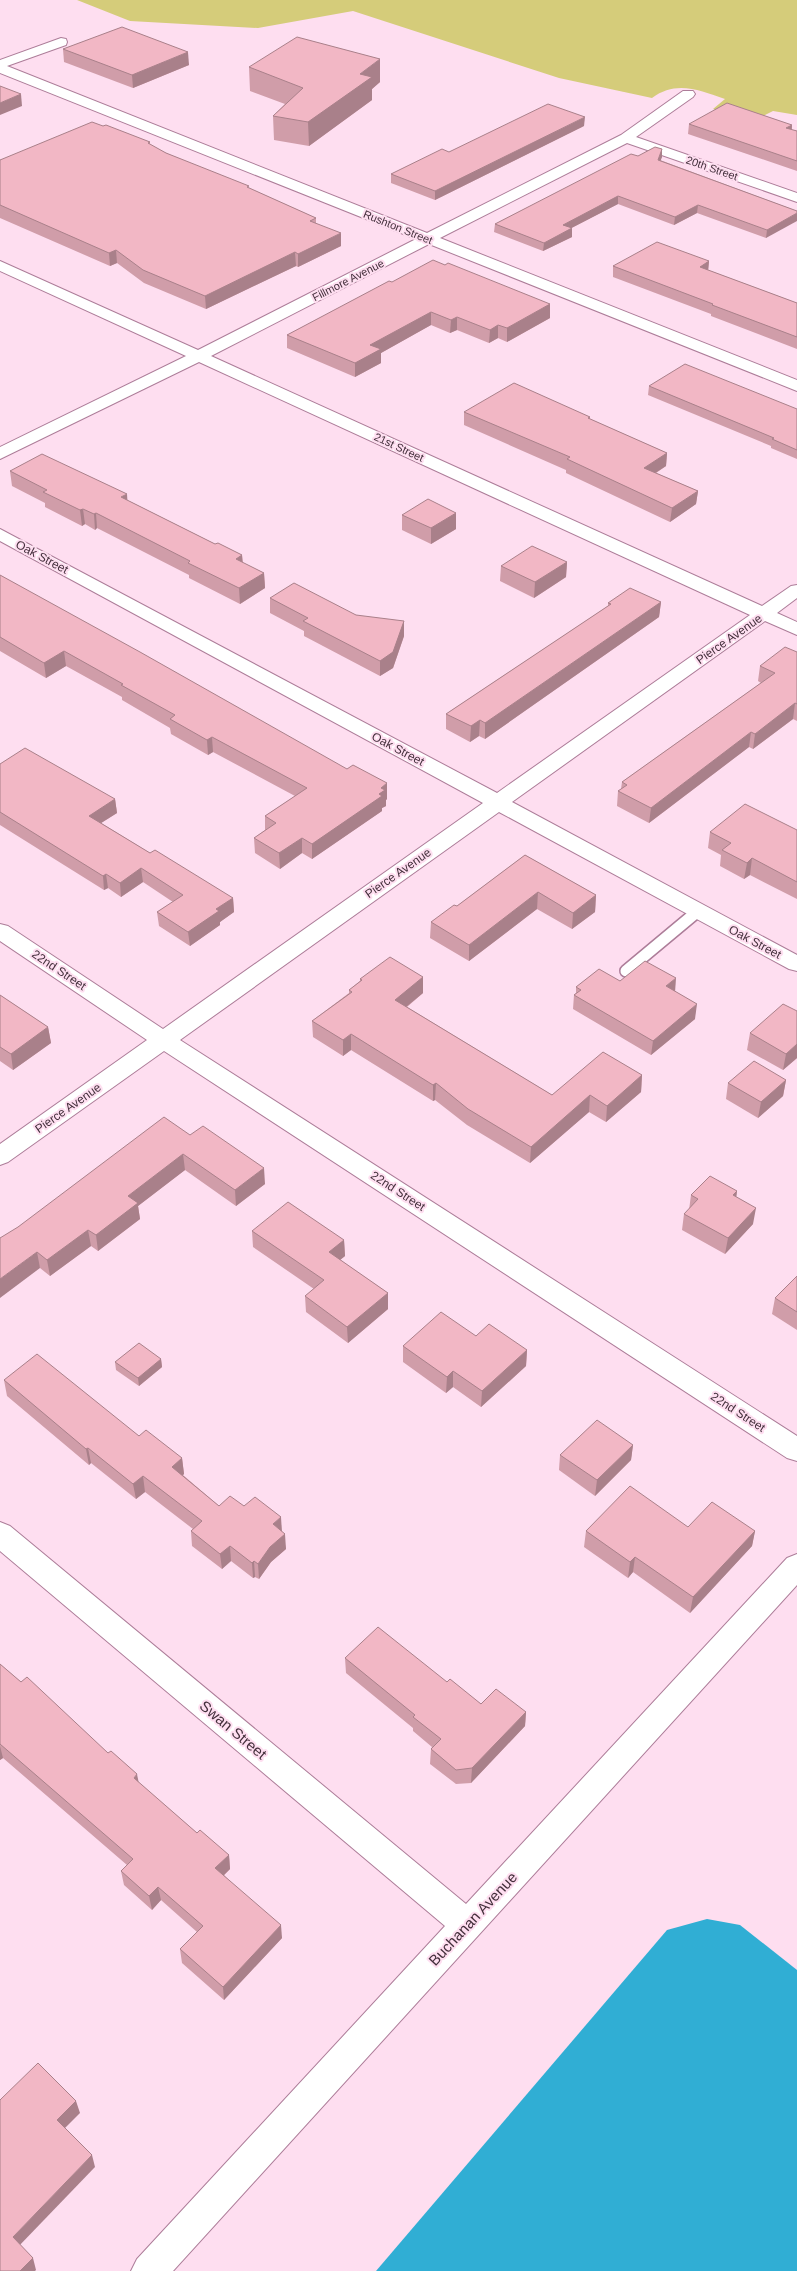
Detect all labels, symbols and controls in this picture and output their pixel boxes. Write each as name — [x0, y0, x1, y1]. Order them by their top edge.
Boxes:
street label: 20th Street — [685, 154, 739, 182]
street label: Rushton Street — [362, 208, 434, 246]
street label: Fillmore Avenue — [310, 257, 386, 303]
street label: 21st Street — [372, 430, 426, 464]
street label: Oak Street — [13, 537, 71, 577]
street label: Pierce Avenue — [693, 611, 765, 667]
street label: Oak Street — [369, 729, 427, 769]
street label: Pierce Avenue — [362, 845, 434, 901]
street label: Oak Street — [726, 922, 784, 962]
street label: 22nd Street — [29, 947, 89, 994]
street label: Pierce Avenue — [32, 1080, 104, 1136]
street label: 22nd Street — [368, 1168, 428, 1214]
street label: 22nd Street — [708, 1389, 768, 1435]
street label: Swan Street — [197, 1697, 271, 1763]
street label: Buchanan Avenue — [425, 1868, 520, 1969]

